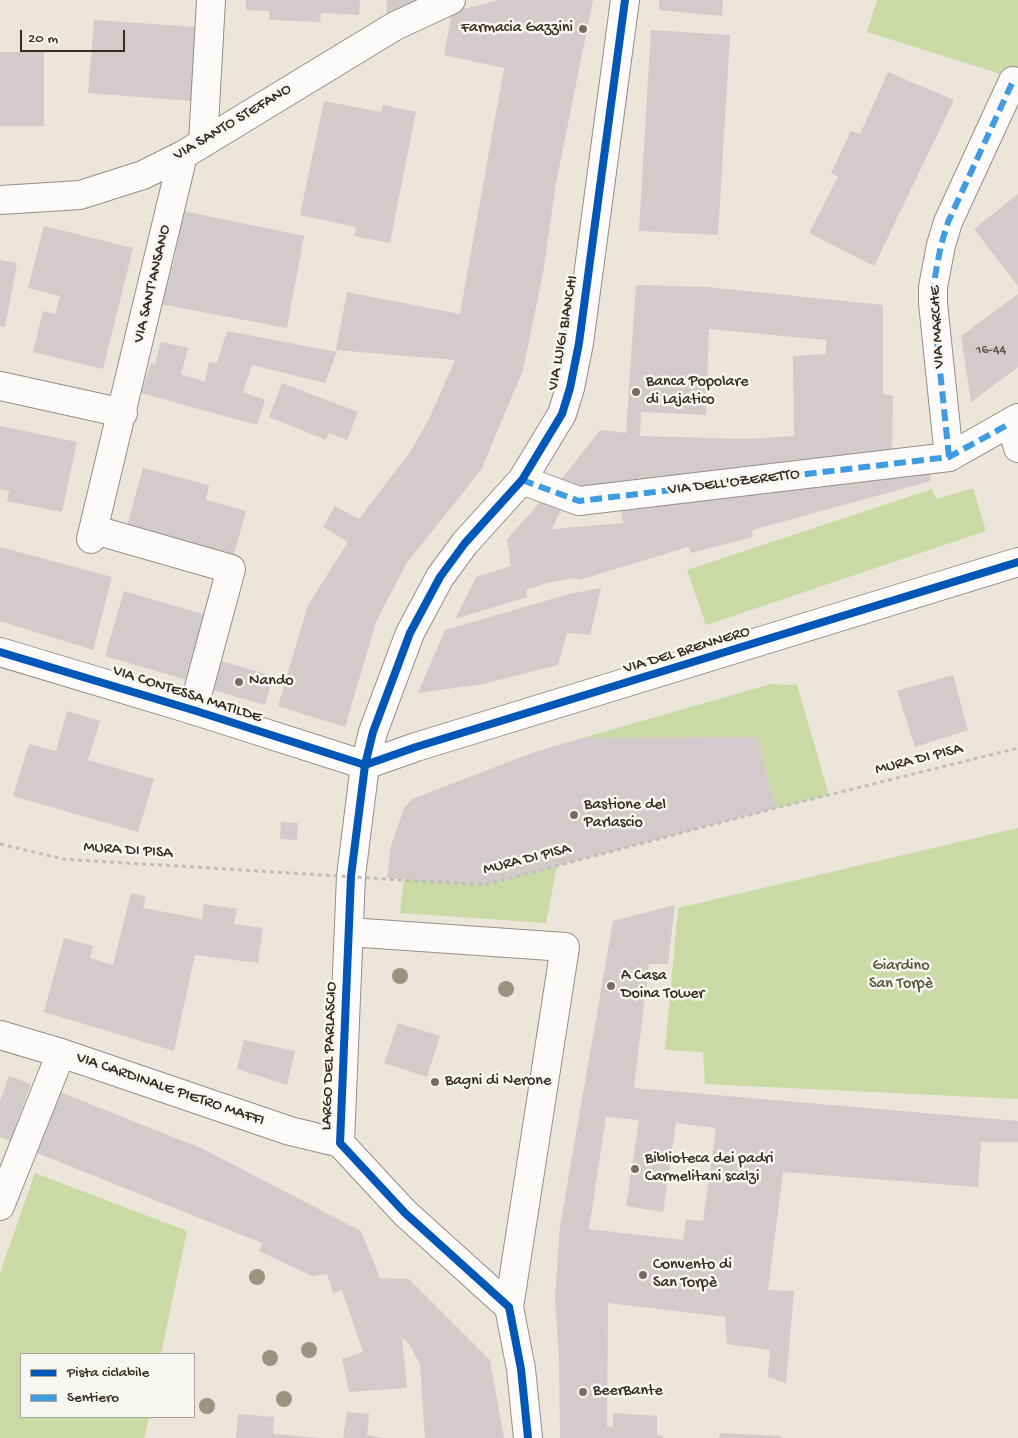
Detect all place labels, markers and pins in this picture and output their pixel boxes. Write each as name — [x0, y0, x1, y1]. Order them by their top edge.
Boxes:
place label: Farmacia Gazzini — [461, 19, 573, 39]
marker: Farmacia Gazzini — [577, 23, 589, 35]
place label: Banca Popolare di Lajatico — [646, 373, 748, 411]
marker: Banca Popolare di Lajatico — [630, 386, 642, 398]
place label: Nando — [249, 672, 294, 692]
marker: Nando — [233, 676, 245, 688]
place label: Bastione del Parlascio — [584, 796, 666, 834]
marker: Bastione del Parlascio — [568, 809, 580, 821]
place label: A Casa Doina Tower — [621, 967, 704, 1005]
marker: A Casa Doina Tower — [605, 980, 617, 992]
place label: Bagni di Nerone — [445, 1072, 551, 1092]
marker: Bagni di Nerone — [429, 1076, 441, 1088]
place label: Biblioteca dei padri Carmelitani scalzi — [645, 1150, 773, 1188]
marker: Biblioteca dei padri Carmelitani scalzi — [629, 1163, 641, 1175]
place label: Convento di San Torpè — [653, 1256, 732, 1294]
marker: Convento di San Torpè — [637, 1269, 649, 1281]
place label: BeerBante — [593, 1382, 663, 1402]
marker: BeerBante — [577, 1386, 589, 1398]

